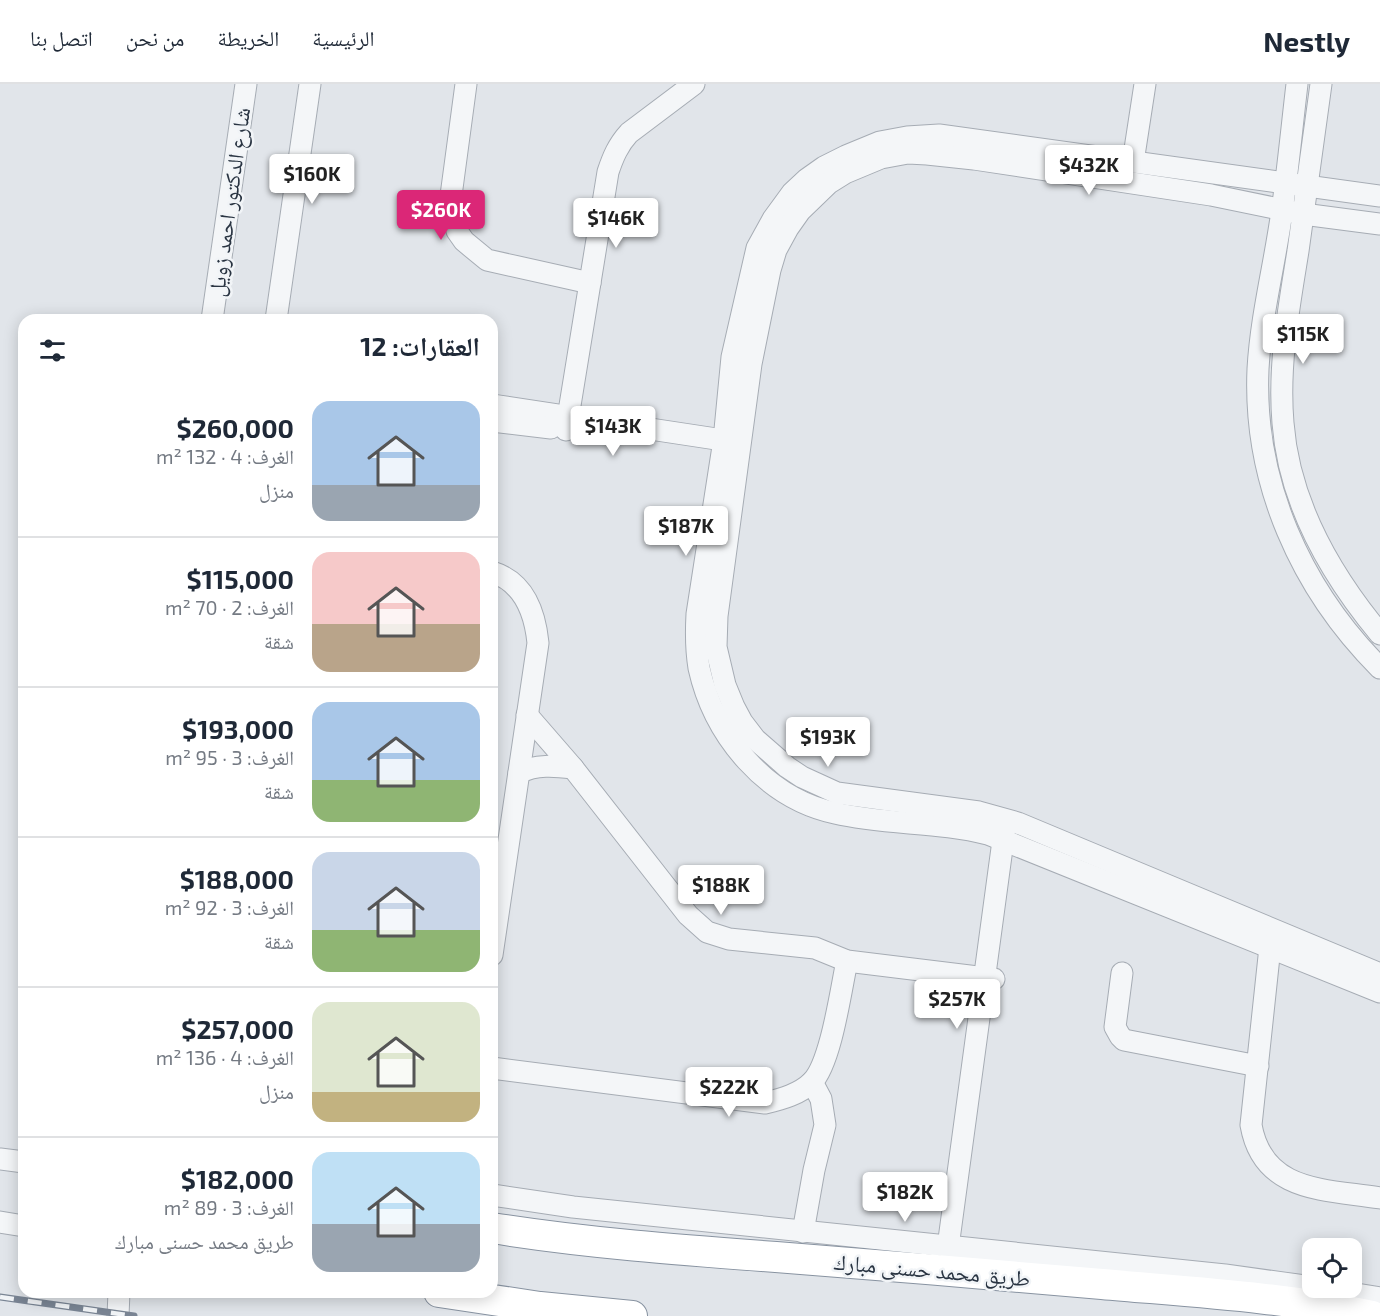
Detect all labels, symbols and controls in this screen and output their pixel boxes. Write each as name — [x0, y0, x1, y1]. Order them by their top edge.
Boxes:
text: Nestly — [1263, 24, 1350, 58]
text: اتصل بنا — [30, 25, 93, 50]
text: من نحن — [126, 25, 184, 50]
text: الخريطة — [217, 25, 279, 50]
text: الرئيسية — [312, 25, 375, 50]
street label: شارع الدكتور احمد زويل — [202, 106, 256, 298]
pin: $432K — [1047, 145, 1131, 196]
text: $432K — [1059, 152, 1119, 176]
pin: $160K — [270, 154, 354, 205]
text: $160K — [283, 161, 341, 185]
pin: $260K — [399, 190, 483, 241]
text: $260K — [411, 197, 471, 221]
pin: $146K — [574, 198, 658, 249]
text: $146K — [587, 205, 645, 229]
pin: $115K — [1261, 314, 1345, 365]
text: $115K — [1277, 321, 1329, 345]
text: العقارات: 12 — [360, 330, 480, 361]
icon: filters — [36, 334, 69, 367]
pin: $143K — [571, 406, 655, 457]
text: $260,000 — [177, 412, 294, 443]
text: $143K — [585, 413, 642, 437]
icon: home — [360, 425, 432, 497]
text: الغرف: 4 · 132 m² — [156, 444, 294, 468]
text: منزل — [259, 478, 294, 502]
pin: $187K — [644, 506, 728, 557]
text: $187K — [658, 513, 714, 537]
text: $115,000 — [187, 563, 294, 594]
icon: home — [360, 576, 432, 648]
text: الغرف: 2 · 70 m² — [165, 595, 294, 619]
text: شقة — [264, 629, 294, 653]
text: $193,000 — [182, 713, 294, 744]
pin: $193K — [786, 717, 870, 768]
text: $193K — [800, 724, 856, 748]
icon: home — [360, 726, 432, 798]
text: الغرف: 3 · 95 m² — [165, 745, 294, 769]
text: شقة — [264, 779, 294, 803]
text: $188,000 — [180, 863, 294, 894]
pin: $188K — [679, 865, 763, 916]
text: $188K — [692, 872, 750, 896]
icon: home — [360, 876, 432, 948]
text: الغرف: 3 · 92 m² — [165, 895, 294, 919]
text: شقة — [264, 929, 294, 953]
pin: $257K — [915, 979, 999, 1030]
text: $257K — [928, 986, 986, 1010]
text: $257,000 — [181, 1013, 294, 1044]
icon: home — [360, 1026, 432, 1098]
text: الغرف: 4 · 136 m² — [156, 1045, 294, 1069]
pin: $222K — [687, 1067, 771, 1118]
text: $222K — [699, 1074, 759, 1098]
text: منزل — [259, 1079, 294, 1103]
text: $182,000 — [181, 1163, 294, 1194]
pin: $182K — [863, 1172, 947, 1223]
icon: home — [360, 1176, 432, 1248]
text: $182K — [877, 1179, 934, 1203]
text: الغرف: 3 · 89 m² — [164, 1195, 294, 1219]
text: طريق محمد حسنى مبارك — [115, 1229, 294, 1253]
map controls — [1302, 1238, 1362, 1298]
button: locate — [1302, 1238, 1362, 1298]
street label: طريق محمد حسنى مبارك — [833, 1247, 1031, 1293]

